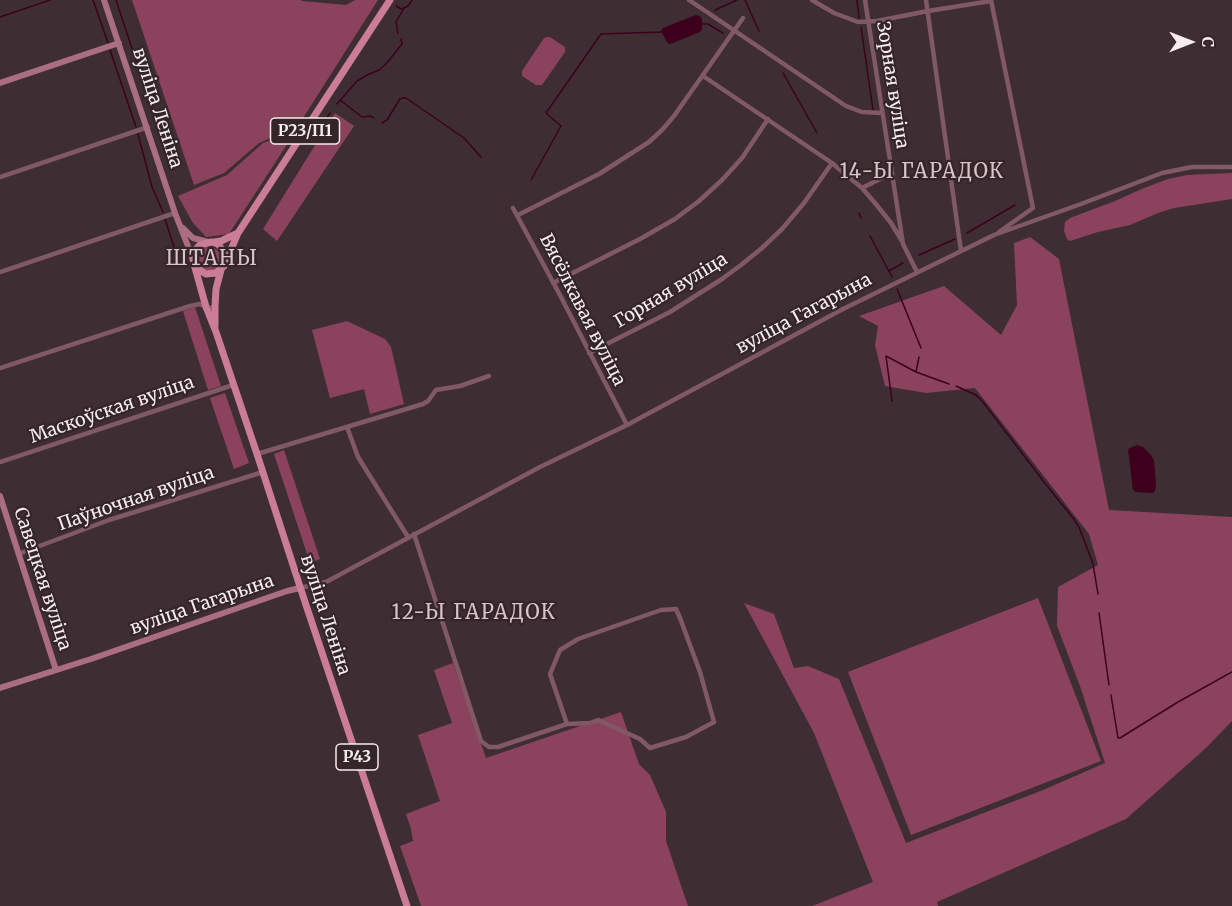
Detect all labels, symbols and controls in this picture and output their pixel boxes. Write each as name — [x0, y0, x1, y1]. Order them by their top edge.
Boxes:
north arrow — [1160, 12, 1220, 72]
street label: Зорная вуліца — [871, 20, 913, 150]
text: С — [1198, 37, 1218, 47]
street label: вуліца Леніна — [127, 45, 187, 171]
road number: Р23/П1 — [270, 118, 340, 144]
district label: 14-Ы ГАРАДОК — [839, 160, 1005, 184]
street label: Вясёлкавая вуліца — [534, 230, 630, 390]
district label: ШТАНЫ — [165, 247, 259, 271]
street label: Горная вуліца — [611, 249, 731, 333]
street label: вуліца Гагарына — [733, 269, 875, 359]
street label: Маскоўская вуліца — [27, 372, 197, 448]
street label: Паўночная вуліца — [55, 462, 217, 536]
street label: Савецкая вуліца — [9, 505, 75, 653]
street label: вуліца Леніна — [295, 552, 355, 678]
street label: вуліца Гагарына — [127, 570, 277, 640]
district label: 12-Ы ГАРАДОК — [392, 601, 556, 625]
road number: Р43 — [336, 744, 378, 770]

